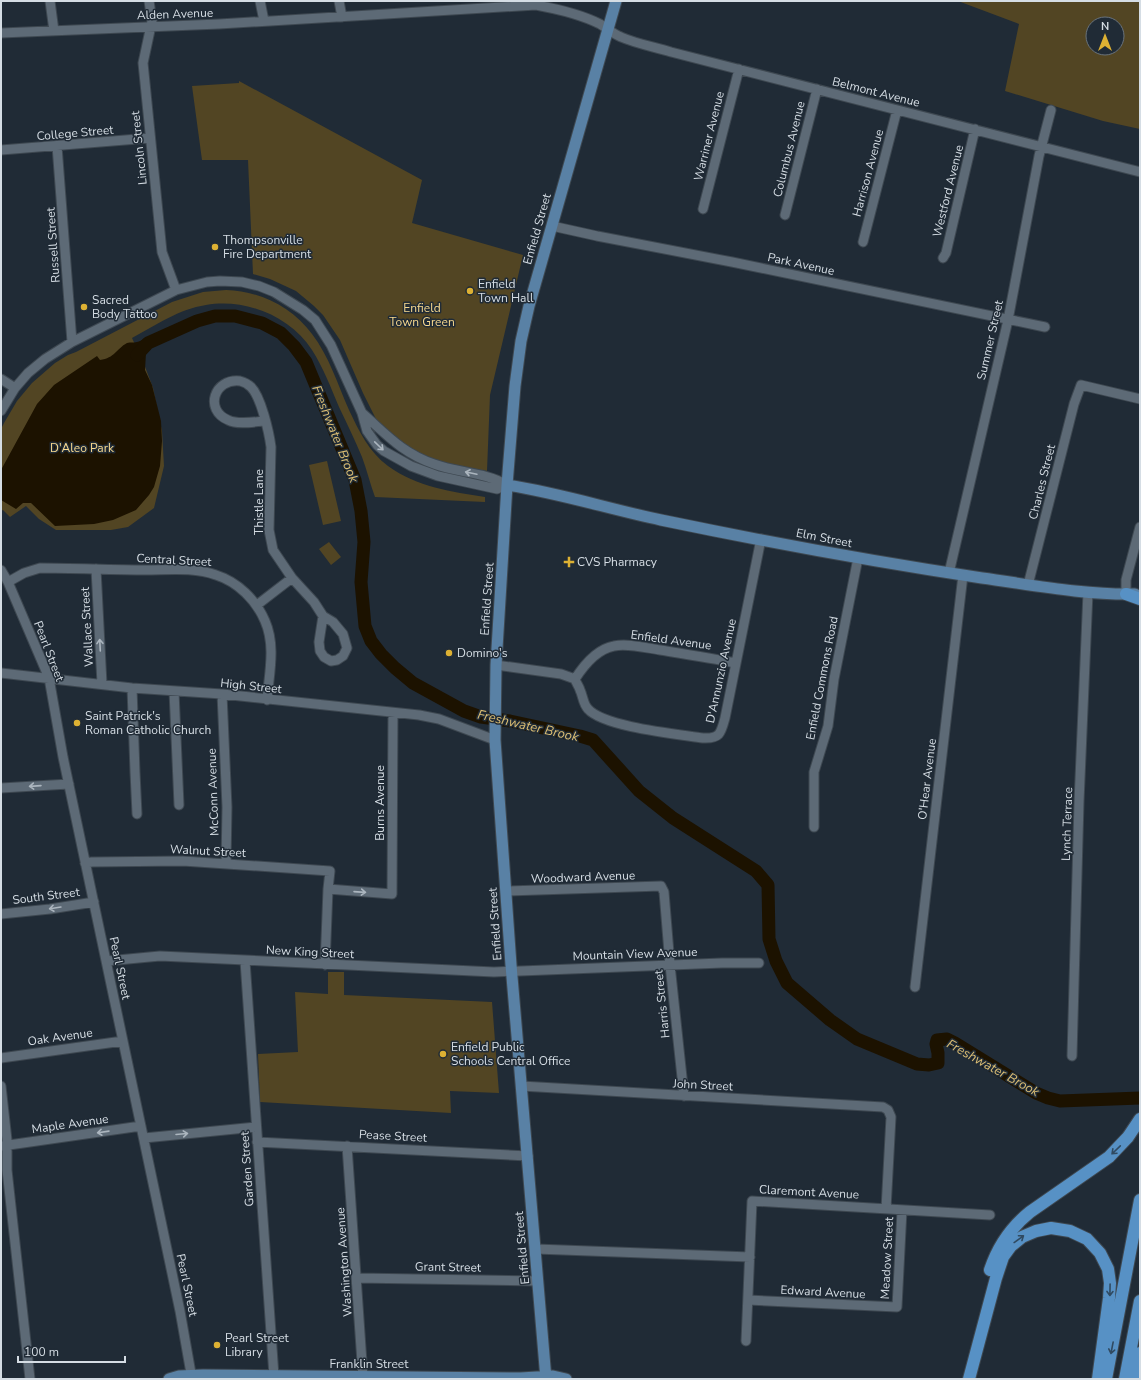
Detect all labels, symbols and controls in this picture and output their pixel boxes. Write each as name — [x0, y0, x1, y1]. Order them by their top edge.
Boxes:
street label: Alden Avenue — [137, 5, 213, 23]
north arrow — [1085, 16, 1125, 56]
text: N — [1101, 19, 1109, 34]
street label: Belmont Avenue — [830, 73, 922, 111]
street label: Warriner Avenue — [690, 90, 728, 182]
street label: Columbus Avenue — [769, 99, 809, 199]
street label: Lincoln Street — [127, 109, 151, 186]
street label: College Street — [36, 122, 115, 144]
street label: Harrison Avenue — [849, 127, 887, 219]
street label: Westford Avenue — [929, 143, 967, 239]
street label: Enfield Street — [519, 191, 555, 266]
street label: Russell Street — [42, 206, 64, 283]
place label: Thompsonville Fire Department — [223, 232, 312, 262]
marker: Thompsonville Fire Department — [210, 242, 220, 252]
street label: Park Avenue — [766, 249, 836, 279]
place label: Enfield Town Hall — [478, 276, 534, 306]
marker: Enfield Town Hall — [465, 286, 475, 296]
place label: Sacred Body Tattoo — [92, 292, 158, 322]
street label: Summer Street — [973, 298, 1007, 381]
park label: Enfield Town Green — [389, 300, 455, 330]
marker: Sacred Body Tattoo — [79, 302, 89, 312]
water label: Freshwater Brook — [307, 383, 363, 486]
park label: D'Aleo Park — [50, 440, 115, 456]
one-way arrow — [374, 441, 384, 451]
street label: Charles Street — [1025, 442, 1059, 521]
street label: Thistle Lane — [251, 469, 267, 535]
one-way arrow — [464, 469, 477, 477]
street label: Elm Street — [795, 525, 854, 551]
street label: Central Street — [136, 550, 213, 570]
place label: CVS Pharmacy — [577, 554, 658, 570]
marker: CVS Pharmacy — [564, 557, 574, 567]
street label: Enfield Street — [476, 561, 498, 636]
street label: Wallace Street — [77, 586, 97, 667]
street label: Enfield Commons Road — [802, 615, 842, 741]
street label: D'Annunzio Avenue — [702, 617, 740, 725]
street label: Pearl Street — [30, 618, 68, 684]
street label: Enfield Avenue — [630, 626, 712, 654]
one-way arrow — [96, 639, 103, 652]
place label: Domino's — [457, 645, 508, 661]
marker: Domino's — [444, 648, 454, 658]
street label: High Street — [220, 675, 283, 697]
water label: Freshwater Brook — [476, 706, 581, 747]
place label: Saint Patrick's Roman Catholic Church — [85, 708, 211, 738]
marker: Saint Patrick's Roman Catholic Church — [72, 718, 82, 728]
street label: O'Hear Avenue — [914, 737, 940, 821]
street label: McConn Avenue — [203, 748, 223, 836]
street label: Burns Avenue — [372, 765, 388, 841]
one-way arrow — [29, 782, 42, 789]
street label: Lynch Terrace — [1058, 787, 1076, 861]
street label: Walnut Street — [170, 841, 247, 861]
street label: Woodward Avenue — [531, 867, 635, 887]
street label: South Street — [11, 884, 81, 908]
street label: Enfield Street — [484, 886, 506, 961]
one-way arrow — [353, 888, 366, 895]
one-way arrow — [49, 904, 62, 912]
street label: Pearl Street — [106, 935, 135, 1002]
street label: New King Street — [265, 942, 355, 962]
street label: Mountain View Avenue — [572, 944, 698, 964]
street label: Harris Street — [650, 968, 674, 1039]
street label: Oak Avenue — [26, 1025, 94, 1049]
water label: Freshwater Brook — [943, 1035, 1043, 1101]
place label: Enfield Public Schools Central Office — [451, 1039, 570, 1069]
marker: Enfield Public Schools Central Office — [438, 1049, 448, 1059]
street label: John Street — [672, 1075, 734, 1095]
street label: Maple Avenue — [31, 1111, 109, 1137]
street label: Pease Street — [359, 1126, 428, 1146]
one-way arrow — [97, 1128, 110, 1136]
one-way arrow — [175, 1130, 188, 1138]
street label: Garden Street — [236, 1130, 258, 1207]
one-way arrow — [1111, 1145, 1121, 1155]
street label: Claremont Avenue — [758, 1181, 860, 1203]
street label: Washington Avenue — [332, 1207, 356, 1317]
street label: Enfield Street — [511, 1210, 533, 1285]
street label: Meadow Street — [877, 1216, 897, 1300]
one-way arrow — [1014, 1235, 1025, 1243]
street label: Pearl Street — [173, 1252, 202, 1319]
street label: Grant Street — [415, 1258, 482, 1276]
street label: Edward Avenue — [780, 1282, 866, 1302]
one-way arrow — [1106, 1283, 1113, 1296]
place label: Pearl Street Library — [225, 1330, 290, 1360]
scale bar — [18, 1338, 125, 1364]
marker: Pearl Street Library — [212, 1340, 222, 1350]
one-way arrow — [1108, 1341, 1116, 1354]
text: 100 m — [24, 1344, 59, 1360]
street label: Franklin Street — [330, 1356, 409, 1372]

